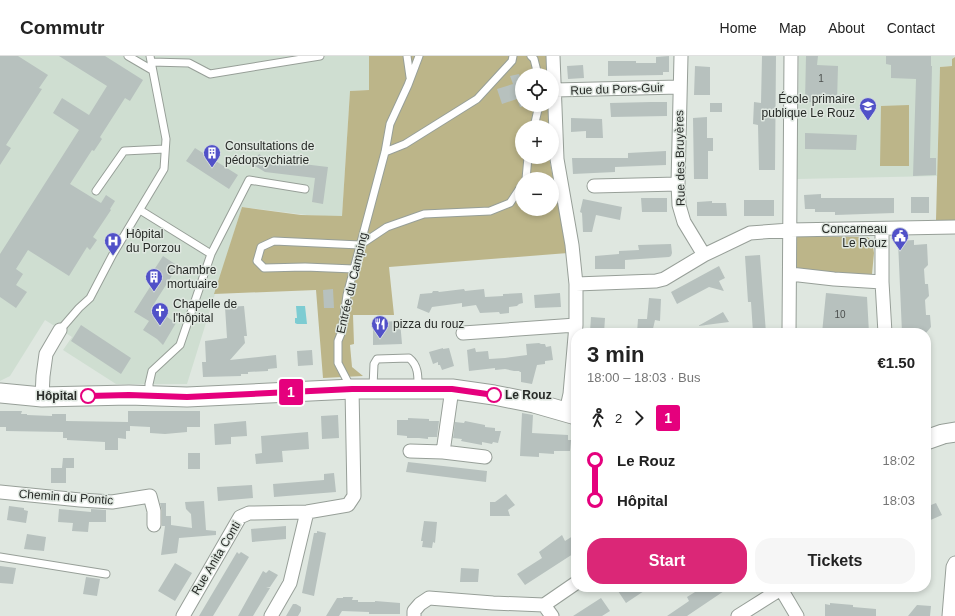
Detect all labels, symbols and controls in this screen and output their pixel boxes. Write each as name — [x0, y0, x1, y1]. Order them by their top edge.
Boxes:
text: Commutr — [20, 17, 104, 38]
text: Home — [720, 20, 757, 36]
text: Map — [779, 20, 806, 36]
text: About — [828, 20, 865, 36]
text: Contact — [887, 20, 935, 36]
map controls — [515, 68, 559, 216]
button: locate — [515, 68, 559, 112]
house number: 1 — [818, 73, 824, 84]
street label: Rue du Pors-Guir — [570, 80, 664, 98]
place label: École primaire publique Le Rouz — [762, 91, 855, 120]
school or university icon: École primaire publique Le Rouz — [858, 96, 878, 121]
street label: Rue des Bruyères — [672, 110, 688, 206]
button: + — [515, 120, 559, 164]
place label: Consultations de pédopsychiatrie — [225, 139, 315, 167]
building icon: Consultations de pédopsychiatrie — [202, 143, 222, 168]
button: − — [515, 172, 559, 216]
place label: Concarneau Le Rouz — [822, 222, 887, 250]
public building icon: Concarneau Le Rouz — [890, 226, 910, 251]
place label: Hôpital du Porzou — [126, 227, 181, 255]
hospital icon: Hôpital du Porzou — [103, 231, 123, 256]
street label: Entrée du Camping — [334, 231, 370, 335]
place label: Chambre mortuaire — [167, 263, 218, 291]
building icon: Chambre mortuaire — [144, 267, 164, 292]
place label: Chapelle de l'hôpital — [173, 297, 237, 325]
church icon: Chapelle de l'hôpital — [150, 301, 170, 326]
house number: 10 — [834, 309, 846, 320]
restaurant icon: pizza du rouz — [370, 314, 390, 339]
place label: pizza du rouz — [393, 317, 464, 331]
text: 3 min — [587, 342, 644, 367]
text: €1.50 — [877, 354, 915, 371]
text: 18:00 – 18:03 · Bus — [587, 370, 700, 385]
line badge: 1 — [278, 379, 304, 405]
text: 1 — [287, 384, 295, 400]
marker: Le Rouz — [486, 387, 502, 403]
marker: Hôpital — [80, 388, 96, 404]
place label: Le Rouz — [505, 388, 552, 402]
place label: Hôpital — [36, 389, 77, 403]
icon: walk — [587, 407, 609, 429]
icon: forward — [628, 407, 650, 429]
text: 1 — [664, 410, 672, 426]
text: 2 — [615, 411, 622, 426]
text: Le Rouz — [617, 452, 675, 469]
text: 18:02 — [882, 453, 915, 468]
street label: Chemin du Pontic — [18, 487, 114, 507]
text: Hôpital — [617, 492, 668, 509]
text: 18:03 — [882, 493, 915, 508]
street label: Rue Anita Conti — [189, 519, 243, 597]
button: Start — [587, 538, 747, 584]
button: Tickets — [755, 538, 915, 584]

